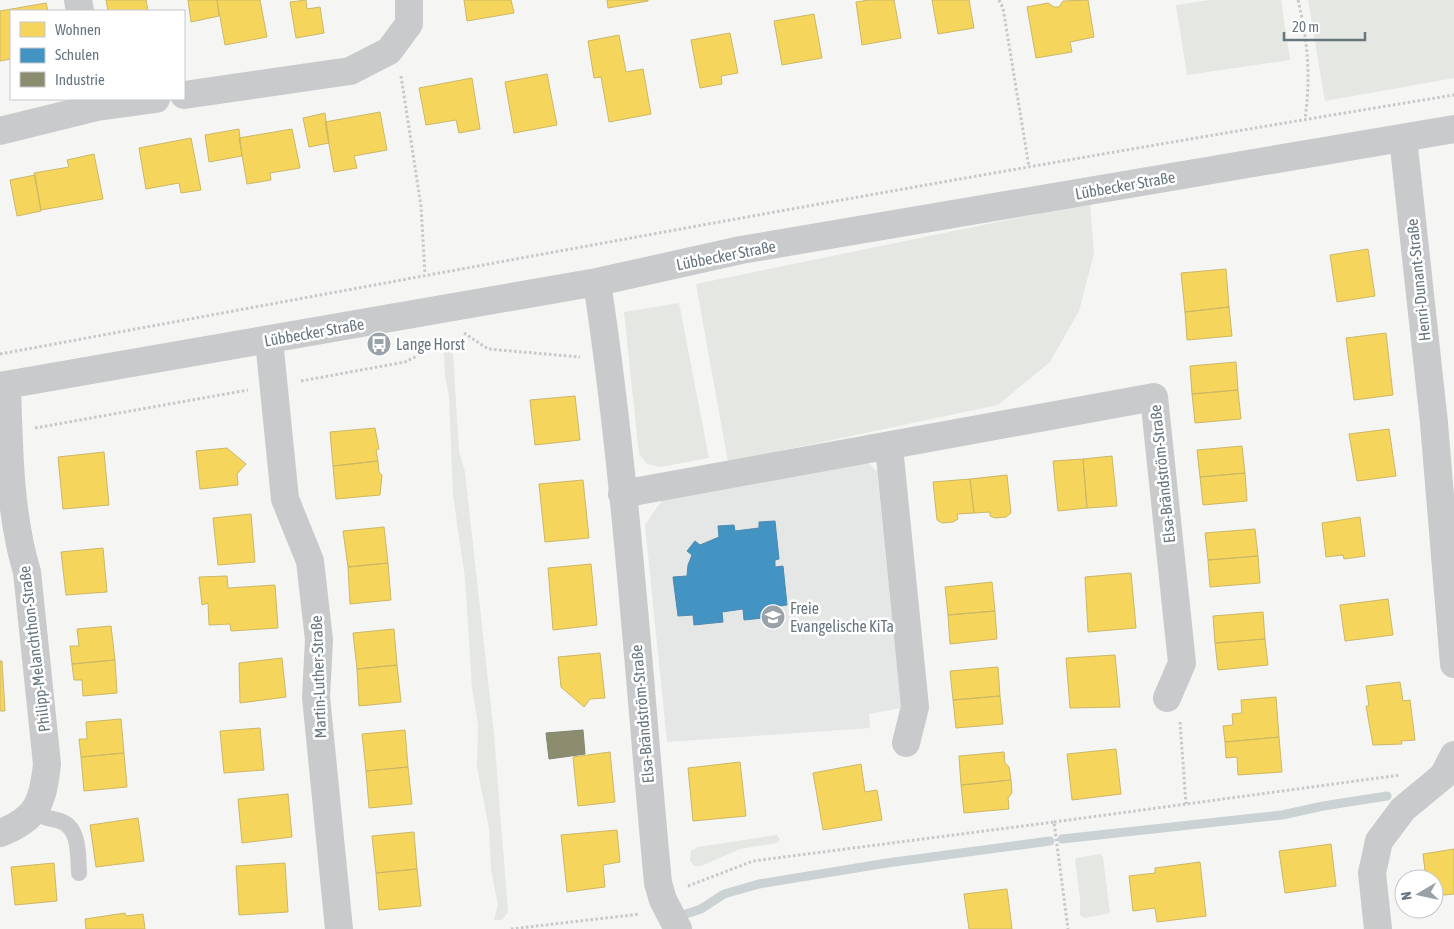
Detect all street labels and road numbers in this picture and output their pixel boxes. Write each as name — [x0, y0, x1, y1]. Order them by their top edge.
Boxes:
street label: Lübbecker Straße — [1074, 167, 1176, 203]
street label: Henri-Dunant-Straße — [1403, 218, 1433, 342]
street label: Lübbecker Straße — [675, 237, 777, 273]
street label: Lübbecker Straße — [263, 314, 365, 350]
street label: Elsa-Brändström-Straße — [1146, 404, 1178, 544]
street label: Philipp-Melanchthon-Straße — [15, 565, 54, 733]
street label: Martin-Luther-Straße — [307, 615, 329, 739]
street label: Elsa-Brändström-Straße — [627, 644, 657, 784]

